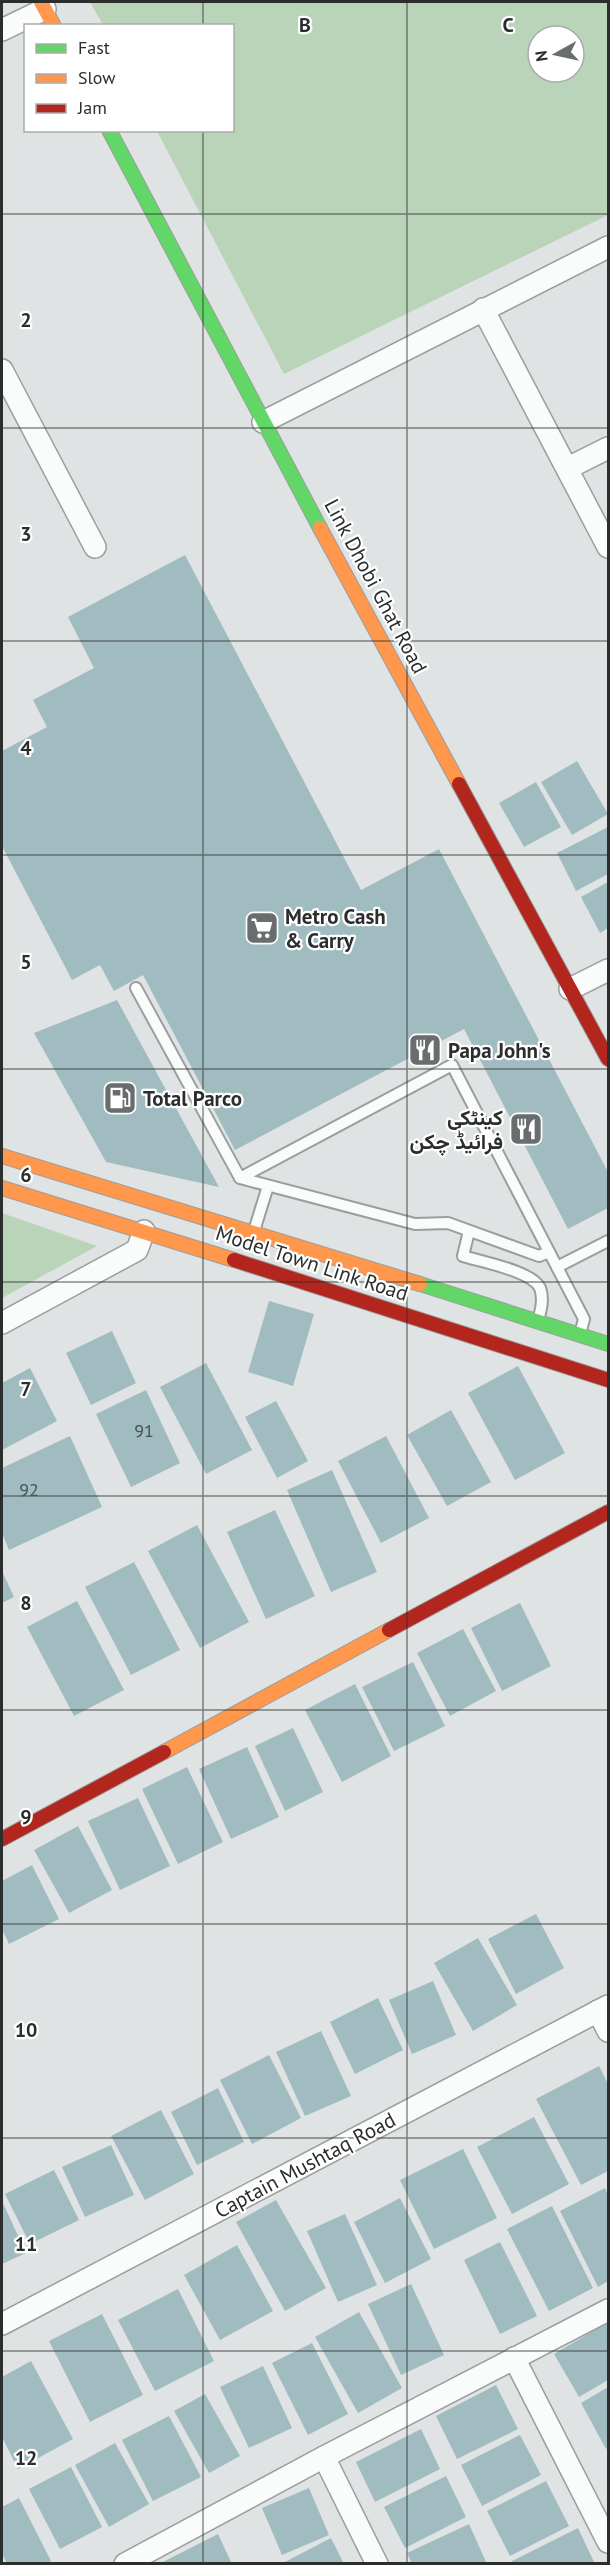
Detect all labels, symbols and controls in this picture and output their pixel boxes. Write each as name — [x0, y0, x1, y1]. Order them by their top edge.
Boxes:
text: B — [299, 12, 311, 38]
text: C — [502, 12, 514, 38]
legend — [24, 24, 234, 132]
north arrow — [526, 24, 586, 84]
text: Fast — [78, 36, 110, 59]
text: N — [531, 49, 552, 63]
text: Slow — [78, 66, 116, 89]
text: Jam — [77, 96, 107, 119]
text: 2 — [20, 307, 32, 333]
street label: Link Dhobi Ghat Road — [319, 494, 433, 678]
text: 3 — [20, 521, 32, 547]
text: 4 — [20, 735, 32, 761]
place label: Metro Cash & Carry — [285, 903, 386, 954]
supermarket icon: Metro Cash & Carry — [244, 910, 280, 946]
text: 5 — [20, 949, 32, 975]
restaurant icon: Papa John's — [407, 1032, 443, 1068]
place label: Papa John's — [448, 1037, 551, 1064]
fuel station icon: Total Parco — [102, 1080, 138, 1116]
place label: Total Parco — [143, 1085, 242, 1112]
place label: کینٹکی فرائیڈ چکن — [410, 1104, 503, 1156]
restaurant icon: کینٹکی فرائیڈ چکن — [508, 1111, 544, 1147]
text: 6 — [20, 1162, 32, 1188]
street label: Model Town Link Road — [212, 1219, 412, 1307]
text: 7 — [20, 1376, 32, 1402]
house number: 91 — [134, 1419, 154, 1442]
house number: 92 — [19, 1478, 39, 1501]
text: 8 — [20, 1590, 32, 1616]
text: 9 — [20, 1804, 32, 1830]
text: 10 — [15, 2017, 37, 2043]
street label: Captain Mushtaq Road — [210, 2106, 400, 2224]
text: 11 — [15, 2231, 37, 2257]
text: 12 — [15, 2445, 37, 2471]

